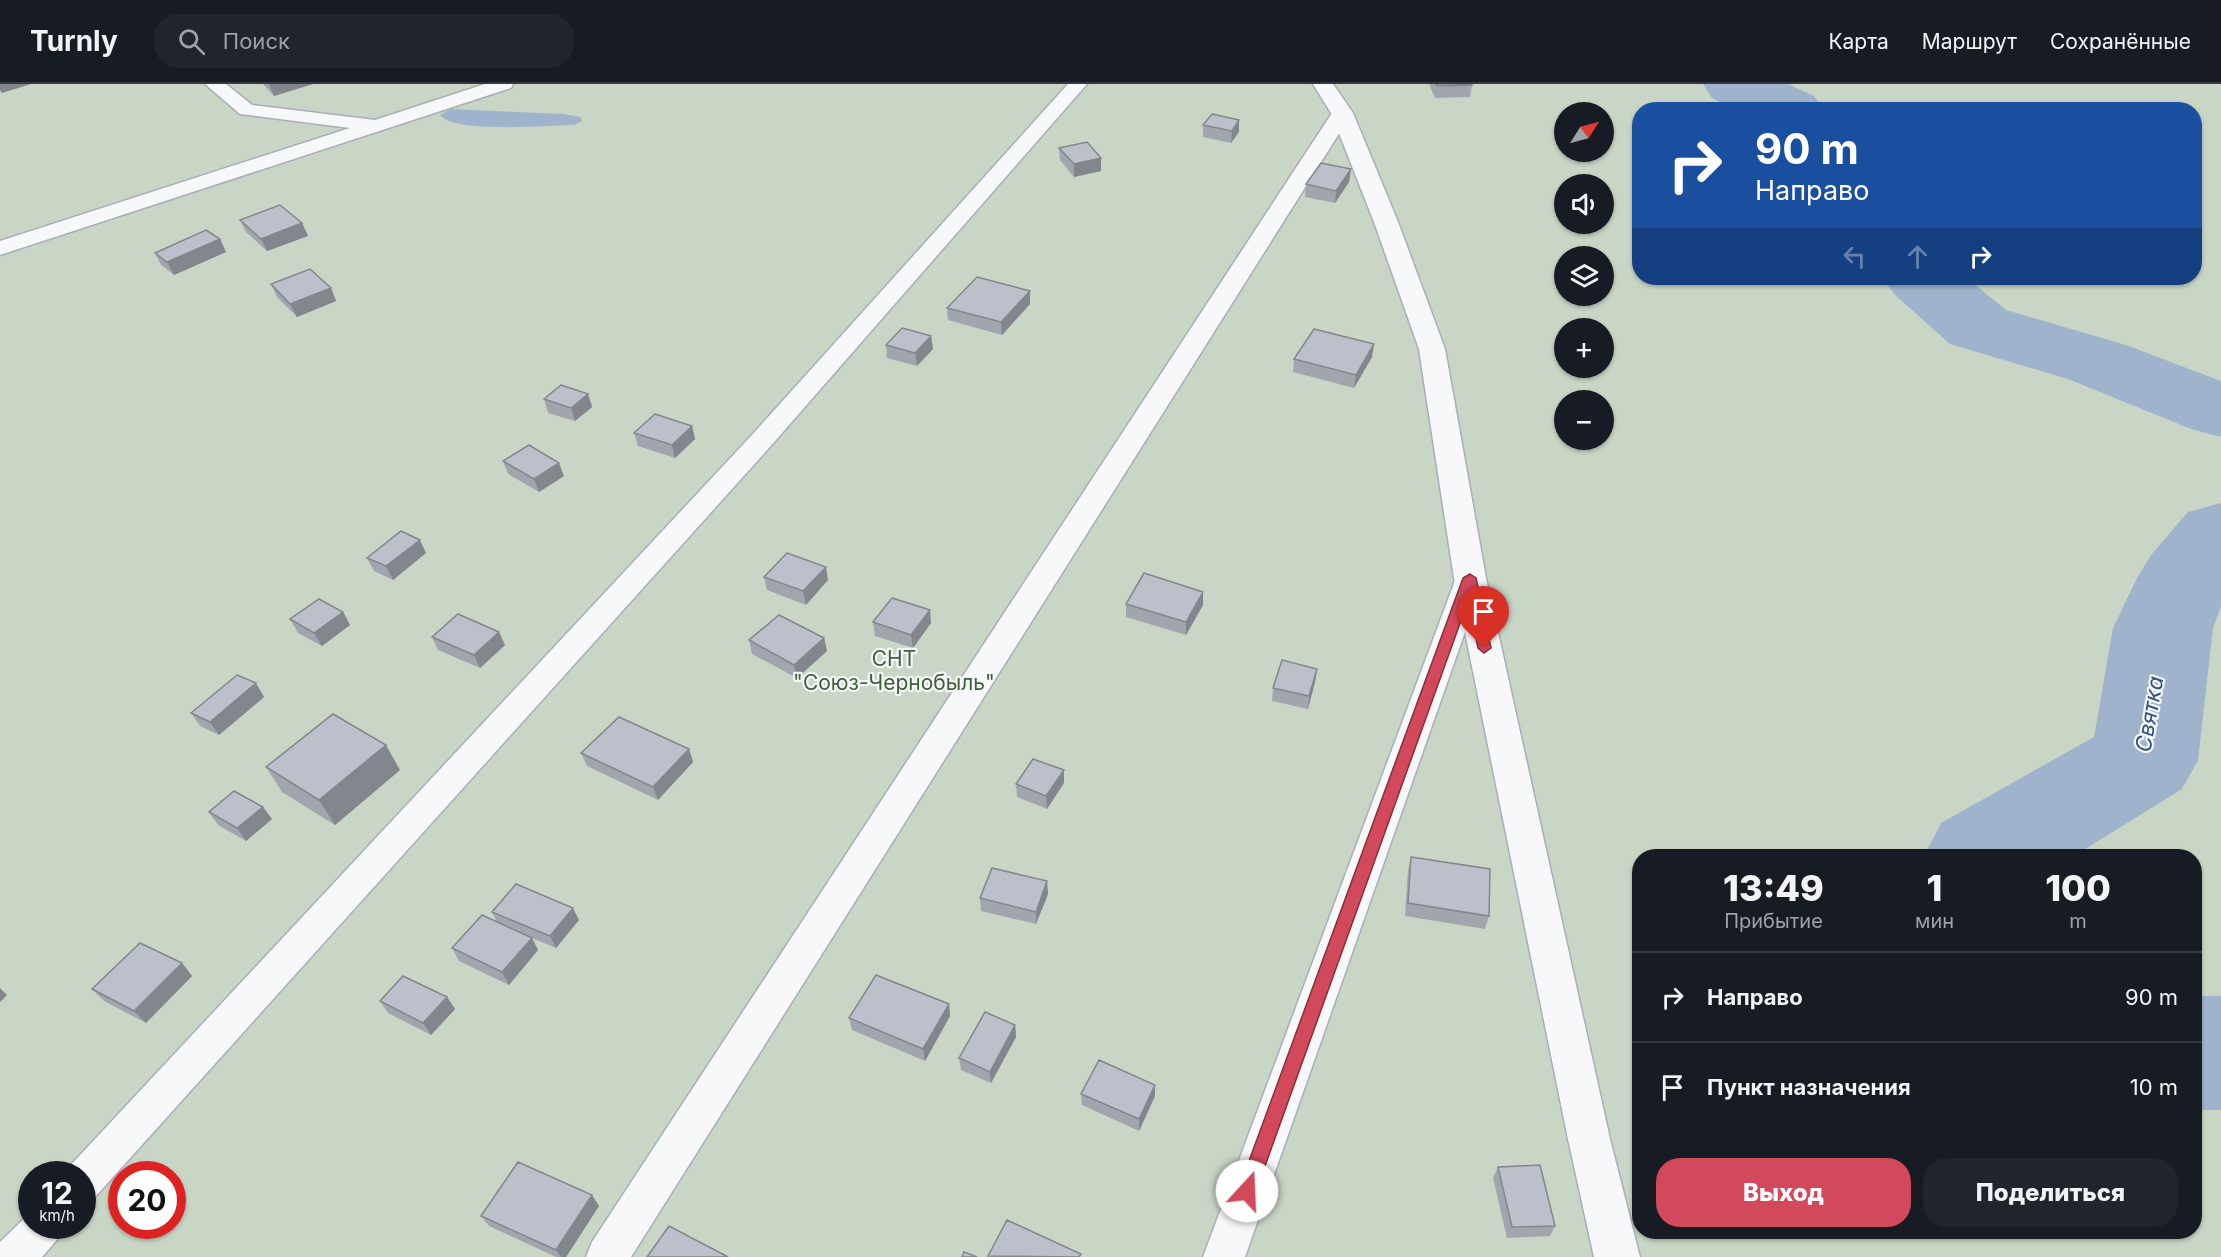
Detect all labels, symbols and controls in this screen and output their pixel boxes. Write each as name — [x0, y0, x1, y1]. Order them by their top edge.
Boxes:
search box — [154, 14, 574, 68]
text: Turnly — [30, 24, 118, 58]
icon: search — [175, 25, 208, 58]
text: Поиск — [223, 28, 290, 54]
text: Карта — [1828, 29, 1889, 54]
text: Маршрут — [1922, 29, 2017, 54]
text: Сохранённые — [2050, 29, 2191, 54]
north arrow — [1554, 102, 1614, 162]
map controls — [1554, 102, 1614, 450]
text: 90 m — [1755, 123, 1859, 174]
icon: right — [1656, 126, 1734, 204]
button: sound — [1554, 174, 1614, 234]
text: Направо — [1755, 174, 1870, 207]
icon: left — [1838, 240, 1871, 273]
icon: ahead — [1901, 240, 1934, 273]
icon: right — [1964, 240, 1997, 273]
button: layers — [1554, 246, 1614, 306]
button: + — [1554, 318, 1614, 378]
button: − — [1554, 390, 1614, 450]
pin — [1458, 586, 1509, 648]
icon: arrive — [1467, 595, 1500, 628]
park label: СНТ "Союз-Чернобыль" — [793, 646, 995, 695]
water label: Святка — [2130, 674, 2168, 754]
text: 13:49 — [1723, 866, 1824, 910]
text: 1 — [1927, 866, 1942, 910]
text: 100 — [2045, 866, 2111, 910]
text: Прибытие — [1724, 909, 1823, 933]
text: мин — [1915, 909, 1954, 933]
text: m — [2069, 909, 2087, 933]
icon: right — [1656, 981, 1689, 1014]
text: Направо — [1707, 984, 1803, 1010]
text: 90 m — [2125, 984, 2178, 1010]
icon: arrive — [1656, 1071, 1689, 1104]
text: Пункт назначения — [1707, 1074, 1911, 1100]
text: 10 m — [2130, 1074, 2178, 1100]
button: Выход — [1656, 1158, 1911, 1227]
button: Поделиться — [1923, 1158, 2178, 1227]
position arrow — [1215, 1159, 1279, 1223]
speed limit sign: 20 — [108, 1161, 186, 1239]
text: 12 — [41, 1175, 73, 1211]
text: km/h — [39, 1206, 75, 1225]

